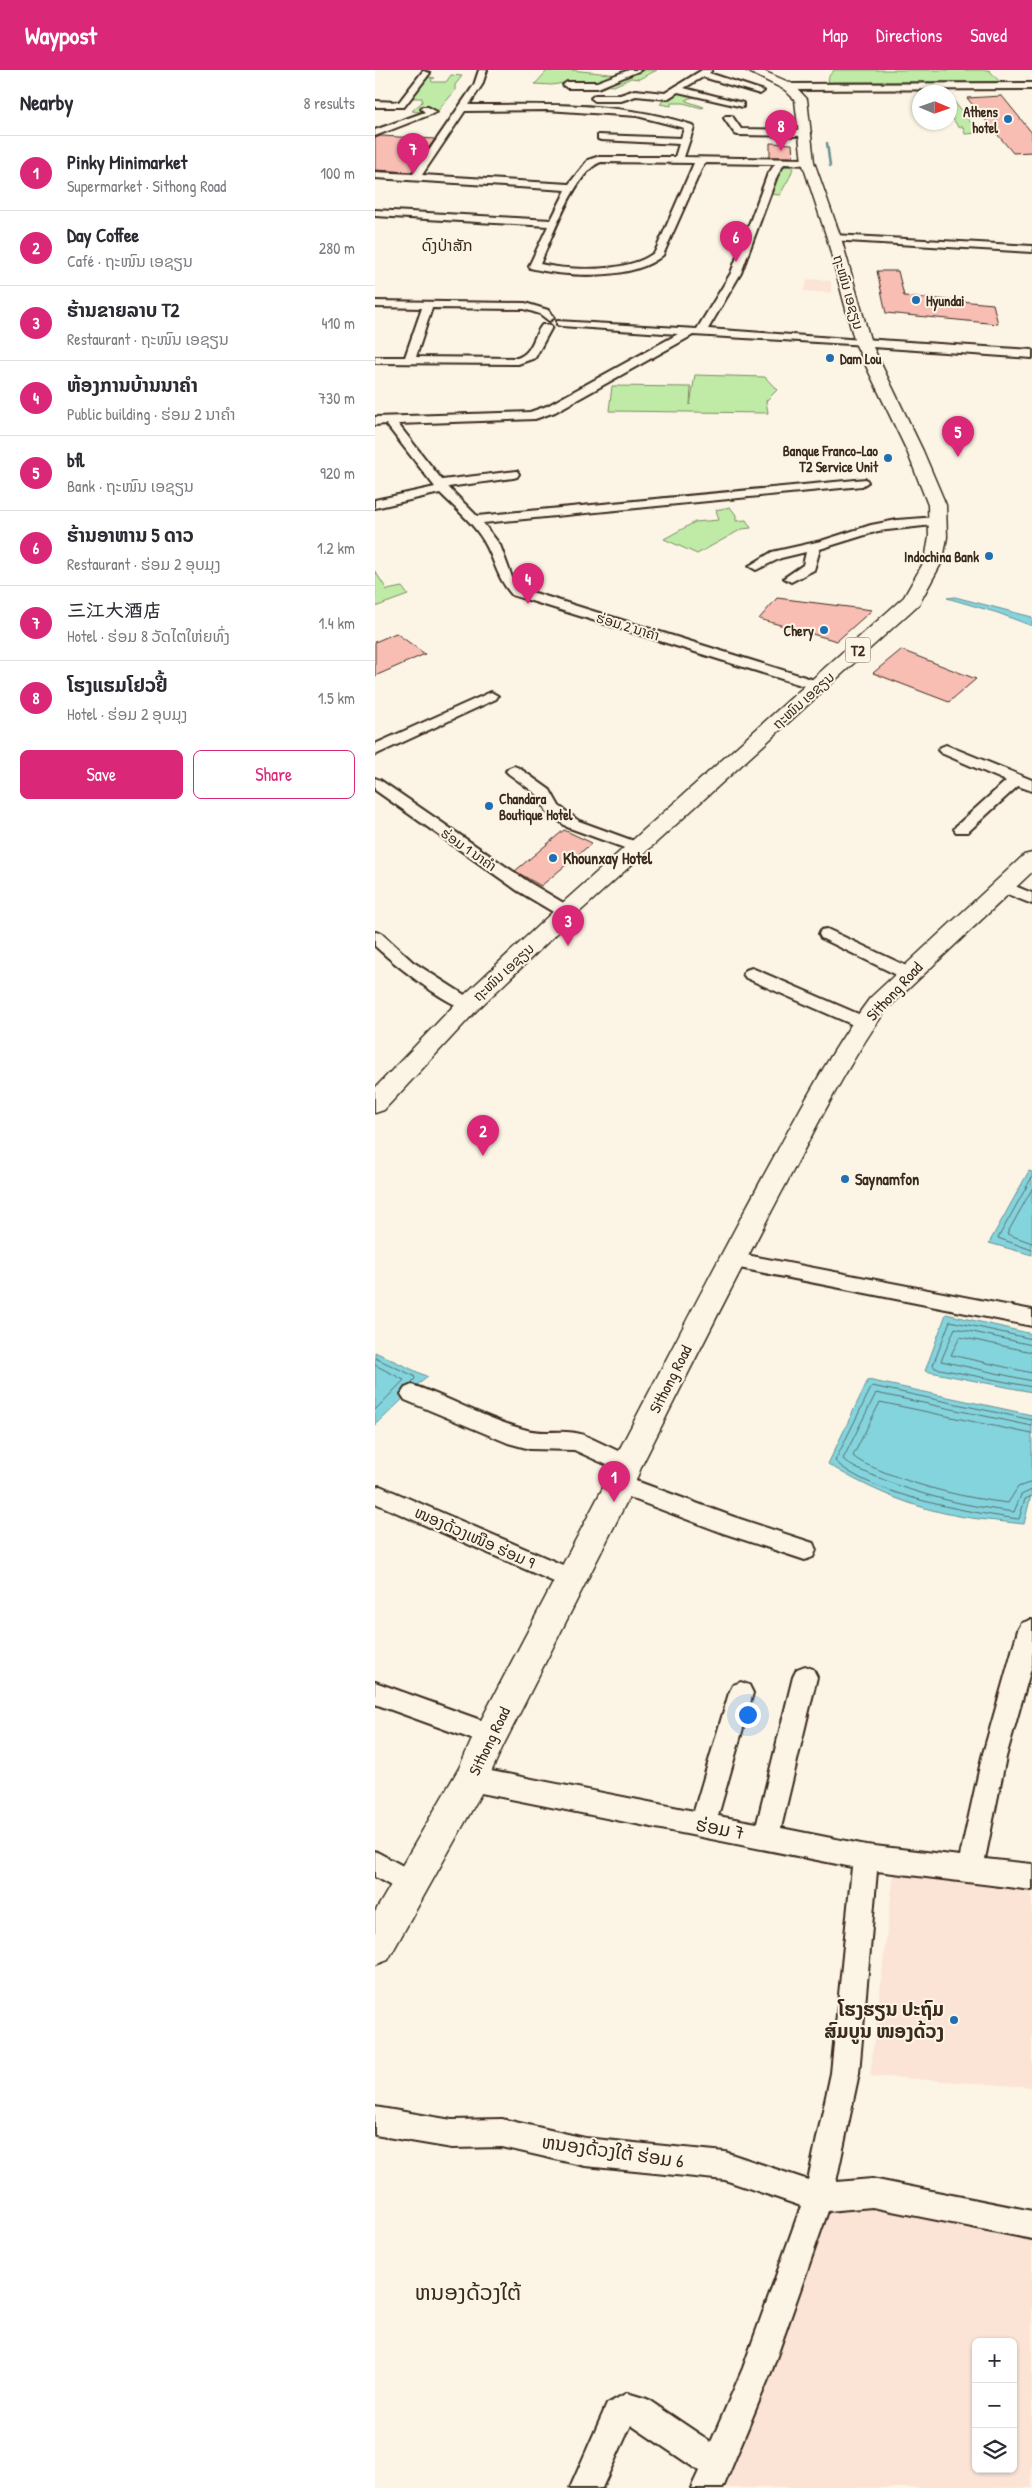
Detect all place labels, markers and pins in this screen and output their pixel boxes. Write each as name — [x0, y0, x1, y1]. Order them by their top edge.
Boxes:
place label: Athens hotel — [963, 102, 999, 137]
pin: 8 — [765, 110, 797, 151]
marker: Athens hotel — [1002, 113, 1014, 125]
pin: 7 — [397, 133, 429, 174]
pin: 6 — [720, 221, 752, 262]
place label: Hyundai — [926, 291, 965, 312]
marker: Hyundai — [910, 294, 922, 306]
place label: Dam Lou — [840, 349, 882, 368]
marker: Dam Lou — [824, 352, 836, 364]
pin: 5 — [942, 416, 974, 457]
place label: Banque Franco-Lao T2 Service Unit — [783, 441, 879, 476]
marker: Banque Franco-Lao T2 Service Unit — [882, 452, 894, 464]
place label: Indochina Bank — [904, 547, 979, 566]
marker: Indochina Bank — [983, 550, 995, 562]
pin: 4 — [512, 563, 544, 604]
place label: Chery — [784, 621, 814, 642]
marker: Chery — [818, 624, 830, 636]
place label: Chandara Boutique Hotel — [499, 789, 573, 826]
marker: Chandara Boutique Hotel — [483, 800, 495, 812]
place label: Khounxay Hotel — [563, 847, 653, 870]
marker: Khounxay Hotel — [547, 852, 559, 864]
pin: 3 — [552, 905, 584, 946]
pin: 2 — [467, 1115, 499, 1156]
place label: Saynamfon — [855, 1168, 919, 1191]
marker: Saynamfon — [839, 1173, 851, 1185]
pin: 1 — [598, 1461, 630, 1502]
place label: ໂຮງຮຽນ ປະຖົມ ສົມບູນ ໜອງດ້ວງ — [824, 1996, 944, 2044]
marker: ໂຮງຮຽນ ປະຖົມ ສົມບູນ ໜອງດ້ວງ — [948, 2014, 960, 2026]

